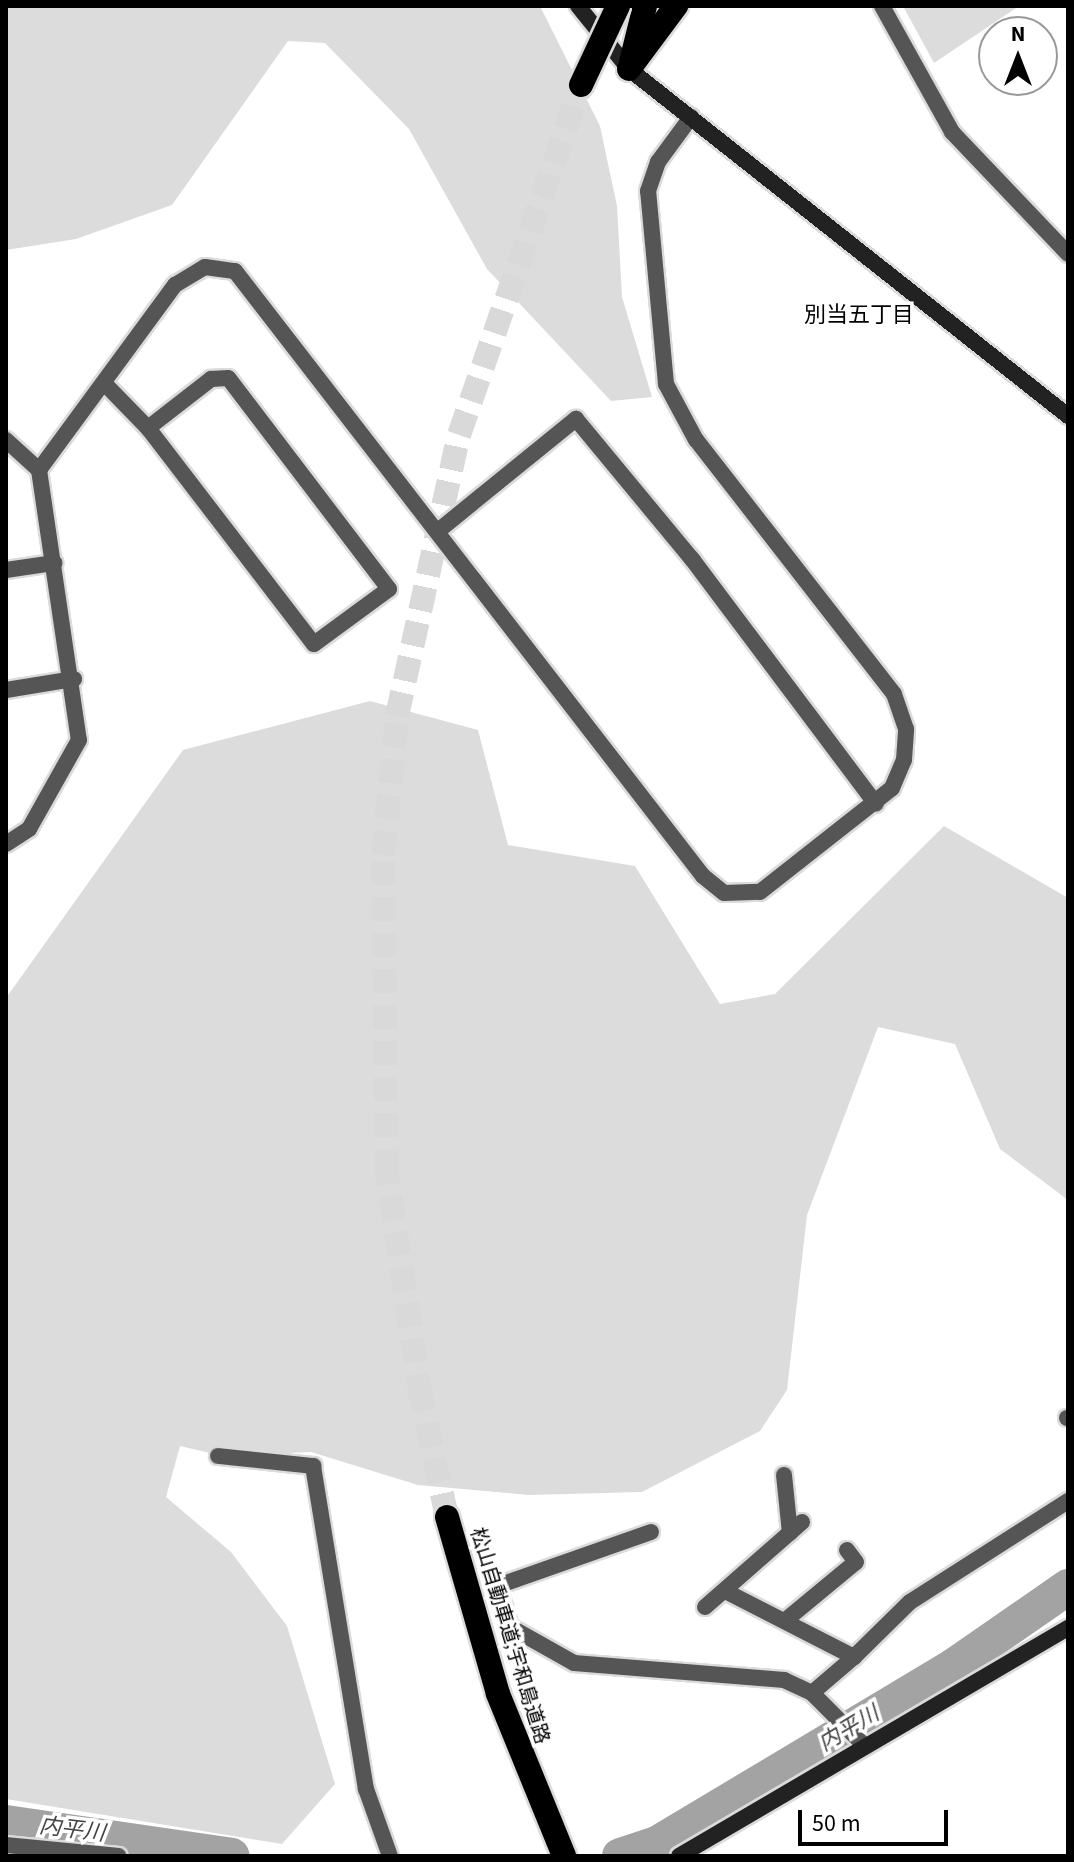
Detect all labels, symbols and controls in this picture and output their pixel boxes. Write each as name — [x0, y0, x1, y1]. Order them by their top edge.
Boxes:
north arrow — [978, 16, 1058, 96]
text: N — [1011, 18, 1025, 50]
district label: 別当五丁目 — [804, 303, 914, 329]
street label: 松山自動車道;宇和島道路 — [465, 1525, 553, 1747]
water label: 内平川 — [814, 1701, 884, 1757]
scale bar — [802, 1794, 952, 1844]
text: 50 m — [812, 1806, 861, 1841]
water label: 内平川 — [38, 1813, 106, 1847]

